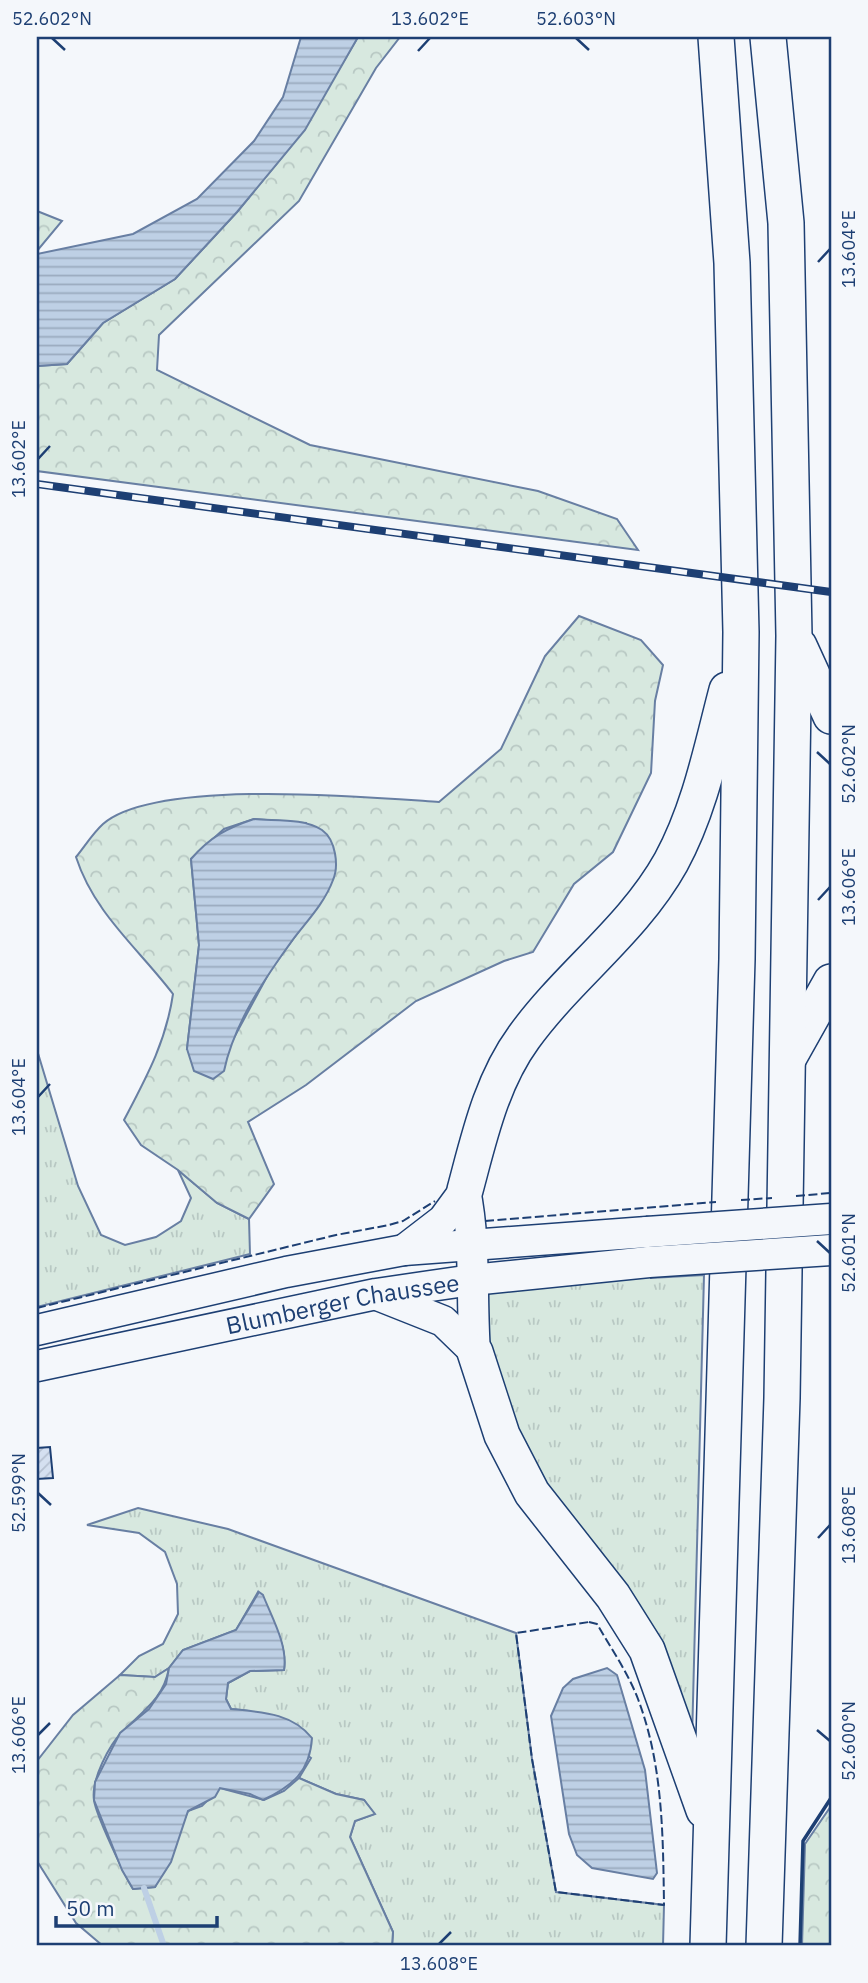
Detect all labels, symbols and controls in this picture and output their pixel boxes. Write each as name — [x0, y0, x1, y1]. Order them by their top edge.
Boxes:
text: 52.602°N — [12, 7, 92, 30]
text: 13.602°E — [391, 7, 469, 30]
text: 52.603°N — [536, 7, 616, 30]
text: 13.604°E — [837, 210, 860, 288]
text: 13.602°E — [7, 420, 30, 498]
text: 52.602°N — [837, 724, 860, 804]
text: 13.606°E — [837, 848, 860, 926]
text: 13.604°E — [7, 1058, 30, 1136]
text: 52.601°N — [837, 1213, 860, 1293]
street label: Blumberger Chaussee — [223, 1266, 461, 1341]
text: 52.599°N — [7, 1453, 30, 1533]
text: 13.608°E — [837, 1486, 860, 1564]
text: 13.606°E — [7, 1696, 30, 1774]
text: 52.600°N — [837, 1701, 860, 1781]
scale bar — [56, 1885, 217, 1929]
text: 50 m — [66, 1894, 115, 1922]
text: 13.608°E — [400, 1952, 478, 1975]

